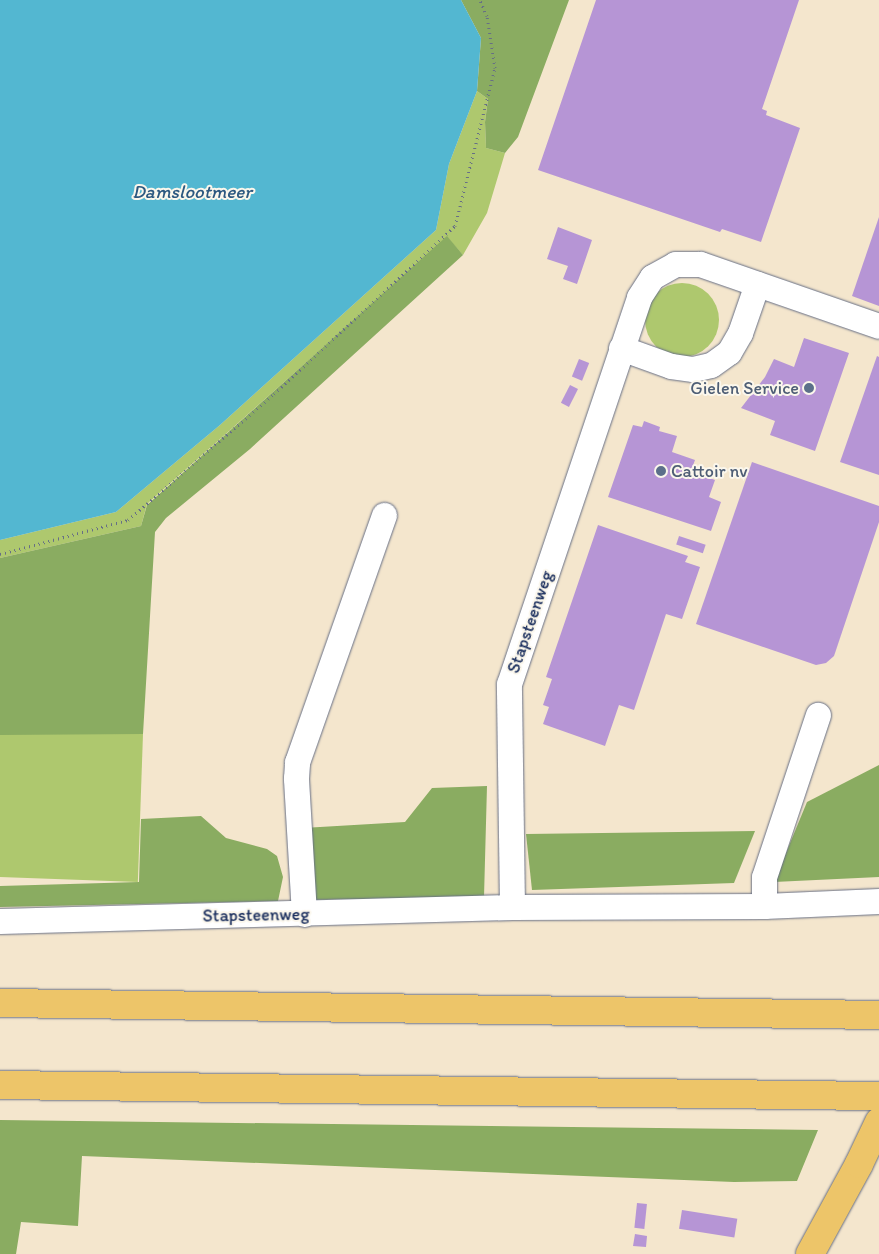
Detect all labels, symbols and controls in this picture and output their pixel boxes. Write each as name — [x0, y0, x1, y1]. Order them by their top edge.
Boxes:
water label: Damslootmeer — [132, 181, 252, 203]
place label: Gielen Service — [690, 377, 799, 399]
marker: Gielen Service — [803, 382, 815, 394]
place label: Cattoir nv — [671, 460, 748, 482]
marker: Cattoir nv — [655, 465, 667, 477]
street label: Stapsteenweg — [502, 568, 558, 676]
street label: Stapsteenweg — [202, 903, 310, 927]

